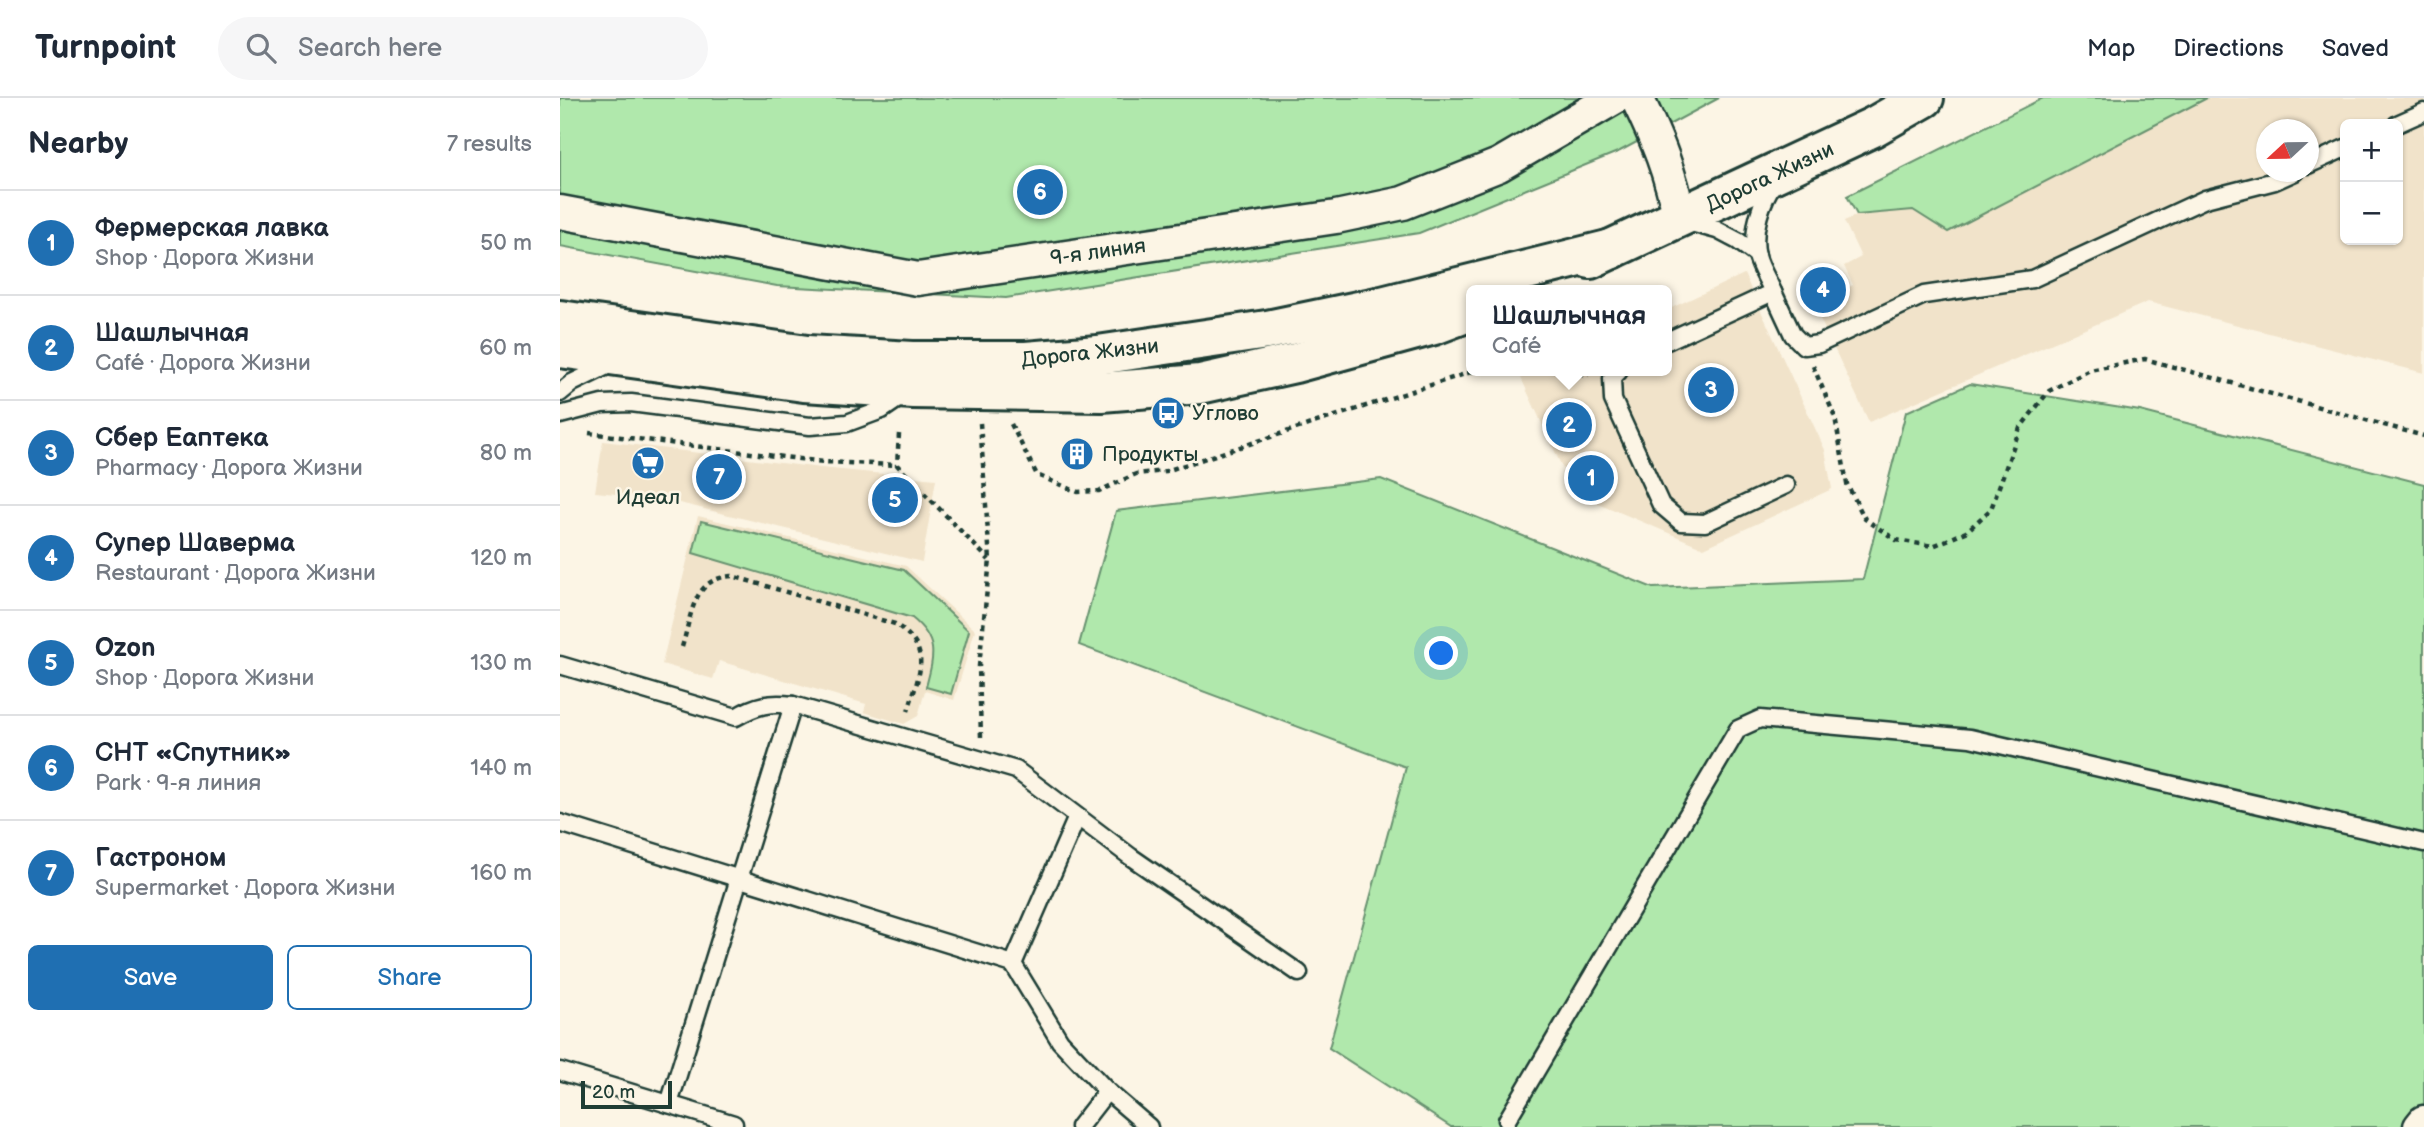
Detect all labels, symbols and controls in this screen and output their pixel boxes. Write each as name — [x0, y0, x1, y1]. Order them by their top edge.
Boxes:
search box — [218, 17, 708, 80]
text: Turnpoint — [35, 28, 176, 68]
icon: search — [242, 29, 280, 67]
text: Search here — [298, 33, 442, 64]
text: Map — [2087, 34, 2135, 63]
text: Directions — [2173, 34, 2284, 63]
text: Saved — [2322, 34, 2389, 63]
north arrow — [2256, 119, 2319, 182]
map controls — [2340, 119, 2403, 245]
button: + — [2340, 119, 2403, 182]
text: Nearby — [28, 126, 128, 162]
text: 7 results — [447, 130, 532, 158]
street label: Дорога Жизни — [1702, 136, 1838, 218]
pin: 6 — [1017, 166, 1063, 218]
button: − — [2340, 182, 2403, 245]
text: Фермерская лавка — [95, 213, 329, 244]
text: 1 — [46, 229, 56, 257]
text: 50 m — [480, 229, 532, 257]
street label: 9-я линия — [1049, 233, 1147, 271]
text: Shop · Дорога Жизни — [95, 244, 314, 272]
pin: 4 — [1800, 264, 1846, 316]
popup — [1466, 285, 1672, 376]
text: Шашлычная — [1492, 301, 1646, 332]
text: Шашлычная — [95, 318, 249, 349]
text: Café — [1492, 332, 1541, 360]
street label: Дорога Жизни — [1020, 333, 1160, 373]
text: 2 — [44, 334, 58, 362]
text: 60 m — [479, 334, 532, 362]
text: Café · Дорога Жизни — [95, 349, 311, 377]
pin: 3 — [1688, 364, 1734, 416]
bus stop icon: Углово — [1149, 394, 1187, 432]
pin: 2 — [1546, 399, 1592, 451]
place label: Углово — [1192, 401, 1259, 426]
text: Сбер Еаптека — [95, 423, 268, 454]
building icon: Продукты — [1058, 435, 1096, 473]
text: 3 — [44, 439, 58, 467]
text: 80 m — [480, 439, 532, 467]
place label: Продукты — [1102, 442, 1198, 467]
supermarket icon: Идеал — [629, 444, 667, 482]
pin: 7 — [696, 451, 742, 503]
pin: 1 — [1568, 452, 1614, 504]
text: Pharmacy · Дорога Жизни — [95, 454, 363, 482]
pin: 5 — [872, 474, 918, 526]
place label: Идеал — [616, 485, 680, 510]
text: Супер Шаверма — [95, 528, 295, 559]
text: 4 — [44, 544, 58, 572]
text: 120 m — [471, 544, 532, 572]
text: Restaurant · Дорога Жизни — [95, 559, 376, 587]
text: Ozon — [95, 633, 156, 664]
your location — [1424, 636, 1458, 670]
text: 5 — [44, 649, 58, 677]
text: 130 m — [470, 649, 532, 677]
text: Shop · Дорога Жизни — [95, 664, 314, 692]
text: СНТ «Спутник» — [95, 738, 291, 769]
text: 6 — [44, 754, 58, 782]
text: 140 m — [470, 754, 532, 782]
text: Park · 9-я линия — [95, 769, 261, 797]
text: Гастроном — [95, 843, 226, 874]
text: 7 — [45, 859, 57, 887]
text: 160 m — [470, 859, 532, 887]
text: Supermarket · Дорога Жизни — [95, 874, 395, 902]
button: Save — [28, 945, 273, 1010]
button: Share — [287, 945, 532, 1010]
scale bar — [581, 1078, 672, 1110]
text: 20 m — [592, 1081, 635, 1104]

